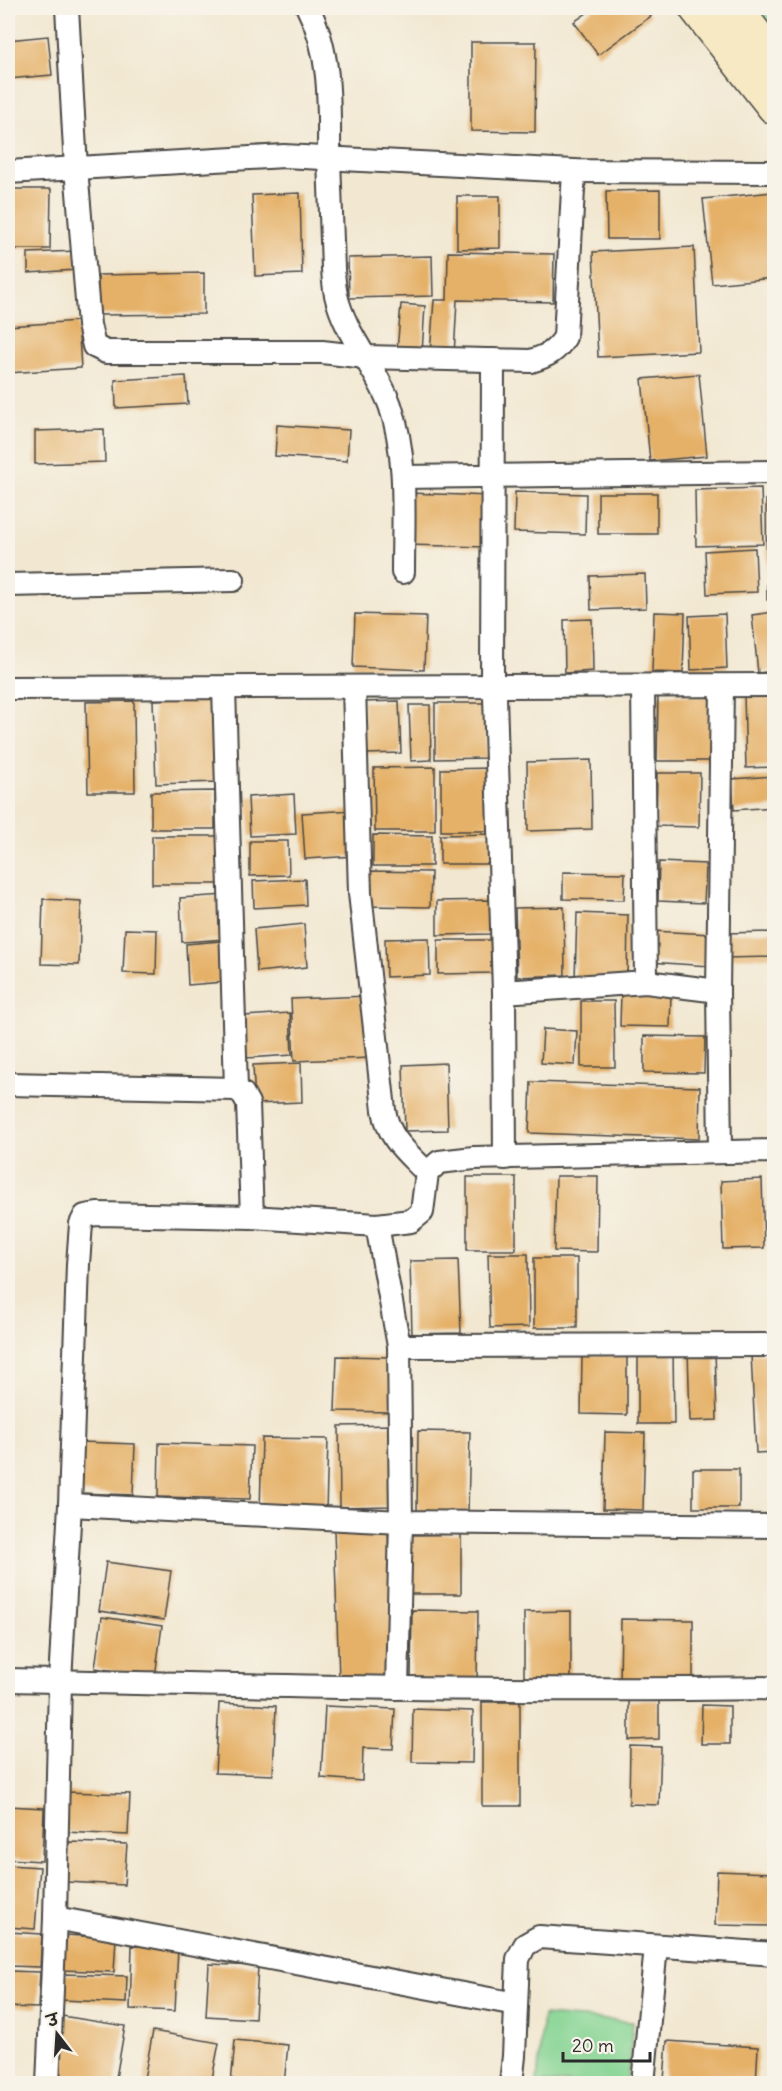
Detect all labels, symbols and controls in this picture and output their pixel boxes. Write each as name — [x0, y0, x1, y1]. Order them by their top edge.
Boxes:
north arrow — [27, 2004, 87, 2064]
text: उ — [43, 2008, 62, 2031]
scale bar — [563, 2025, 650, 2063]
text: 20 m — [572, 2034, 614, 2057]

